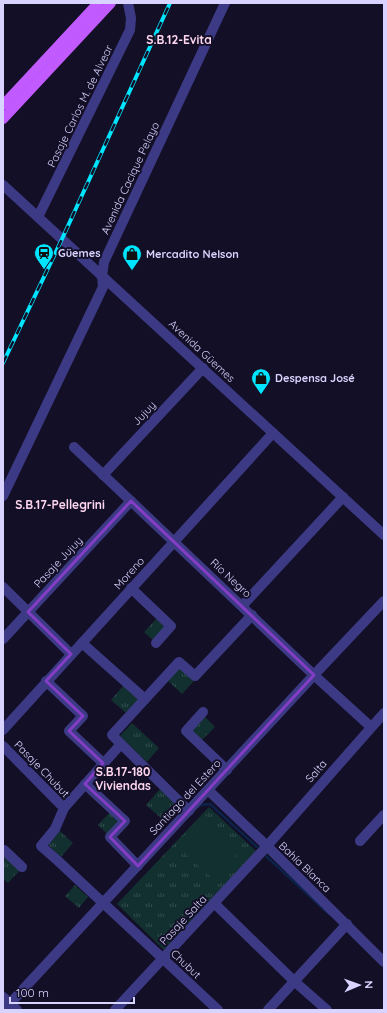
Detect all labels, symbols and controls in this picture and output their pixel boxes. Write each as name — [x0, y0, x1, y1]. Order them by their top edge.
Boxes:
district label: S.B.12-Evita — [146, 32, 212, 47]
street label: Pasaje Carlos M. de Alvear — [44, 42, 116, 170]
street label: Avenida Cacique Pelayo — [98, 119, 162, 237]
station icon: Güemes — [33, 242, 55, 270]
shop icon: Mercadito Nelson — [121, 243, 143, 271]
place label: Güemes — [58, 246, 101, 260]
place label: Mercadito Nelson — [146, 247, 239, 261]
street label: Avenida Güemes — [166, 317, 238, 385]
shop icon: Despensa José — [250, 367, 272, 395]
place label: Despensa José — [275, 371, 355, 385]
street label: Jujuy — [129, 398, 159, 428]
district label: S.B.17-Pellegrini — [15, 497, 105, 512]
street label: Pasaje Jujuy — [31, 533, 85, 591]
street label: Moreno — [111, 554, 147, 592]
street label: Río Negro — [208, 555, 255, 601]
street label: Pasaje Chubut — [11, 738, 73, 801]
street label: Santiago del Estero — [146, 756, 224, 838]
street label: Salta — [302, 757, 330, 785]
district label: S.B.17-180 Viviendas — [95, 764, 151, 793]
street label: Bahía Blanca — [276, 839, 334, 895]
street label: Pasaje Salta — [156, 892, 210, 948]
street label: Chubut — [168, 946, 204, 982]
north arrow — [339, 965, 379, 1005]
scale bar — [10, 979, 134, 1005]
text: N — [362, 980, 376, 989]
text: 100 m — [16, 985, 49, 1000]

